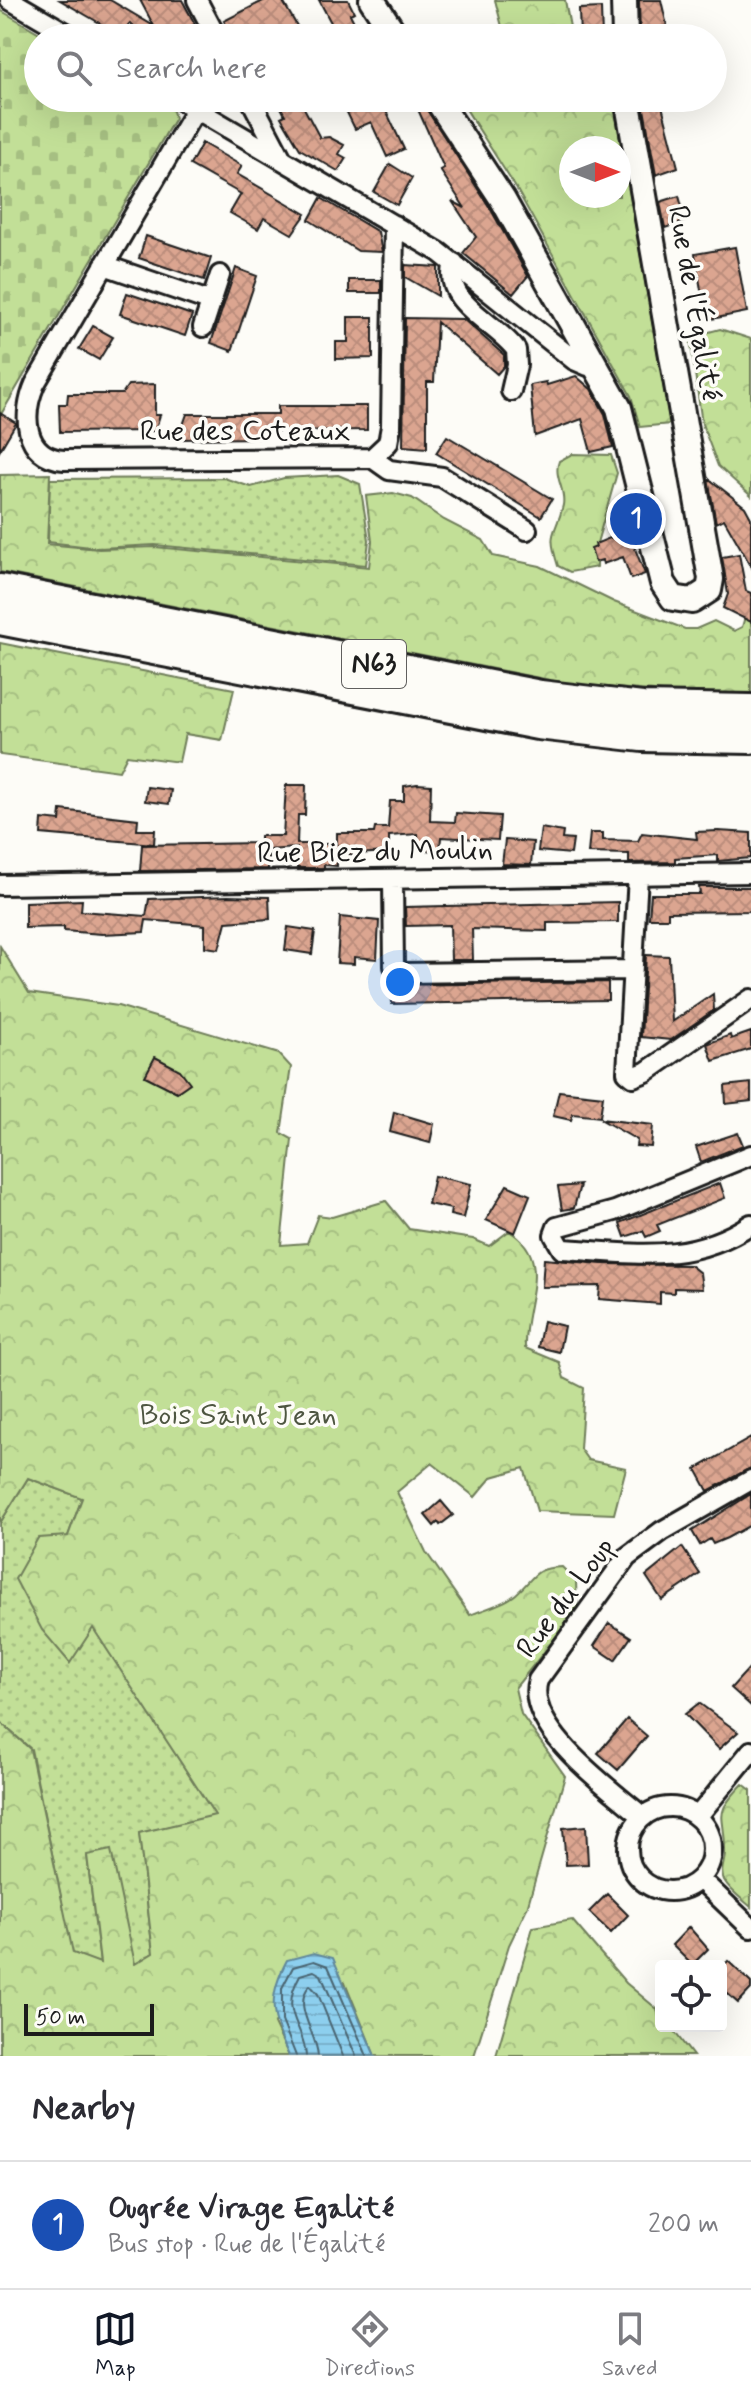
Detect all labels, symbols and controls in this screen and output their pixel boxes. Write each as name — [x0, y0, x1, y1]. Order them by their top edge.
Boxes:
search box — [24, 24, 727, 112]
icon: search — [52, 46, 96, 90]
text: Search here — [116, 49, 267, 88]
north arrow — [559, 136, 631, 208]
street label: Rue de l'Égalité — [658, 202, 730, 404]
street label: Rue des Coteaux — [140, 412, 350, 451]
pin: 1 — [610, 489, 662, 549]
road number: N63 — [342, 640, 406, 688]
street label: Rue Biez du Moulin — [257, 830, 493, 874]
your location — [380, 962, 420, 1002]
park label: Bois Saint Jean — [139, 1396, 337, 1435]
street label: Rue du Loup — [508, 1530, 624, 1666]
map controls — [655, 1960, 727, 2032]
button: locate — [655, 1960, 727, 2032]
scale bar — [24, 2000, 154, 2036]
text: 50 m — [36, 2004, 85, 2032]
text: Nearby — [32, 2086, 136, 2131]
text: Ougrée Virage Egalité — [108, 2189, 394, 2228]
text: 1 — [52, 2208, 64, 2242]
text: 200 m — [648, 2208, 719, 2242]
text: Bus stop · Rue de l'Égalité — [108, 2228, 385, 2262]
tab: Map — [93, 2307, 137, 2383]
tab: Directions — [324, 2307, 415, 2383]
tab: Saved — [602, 2307, 657, 2383]

